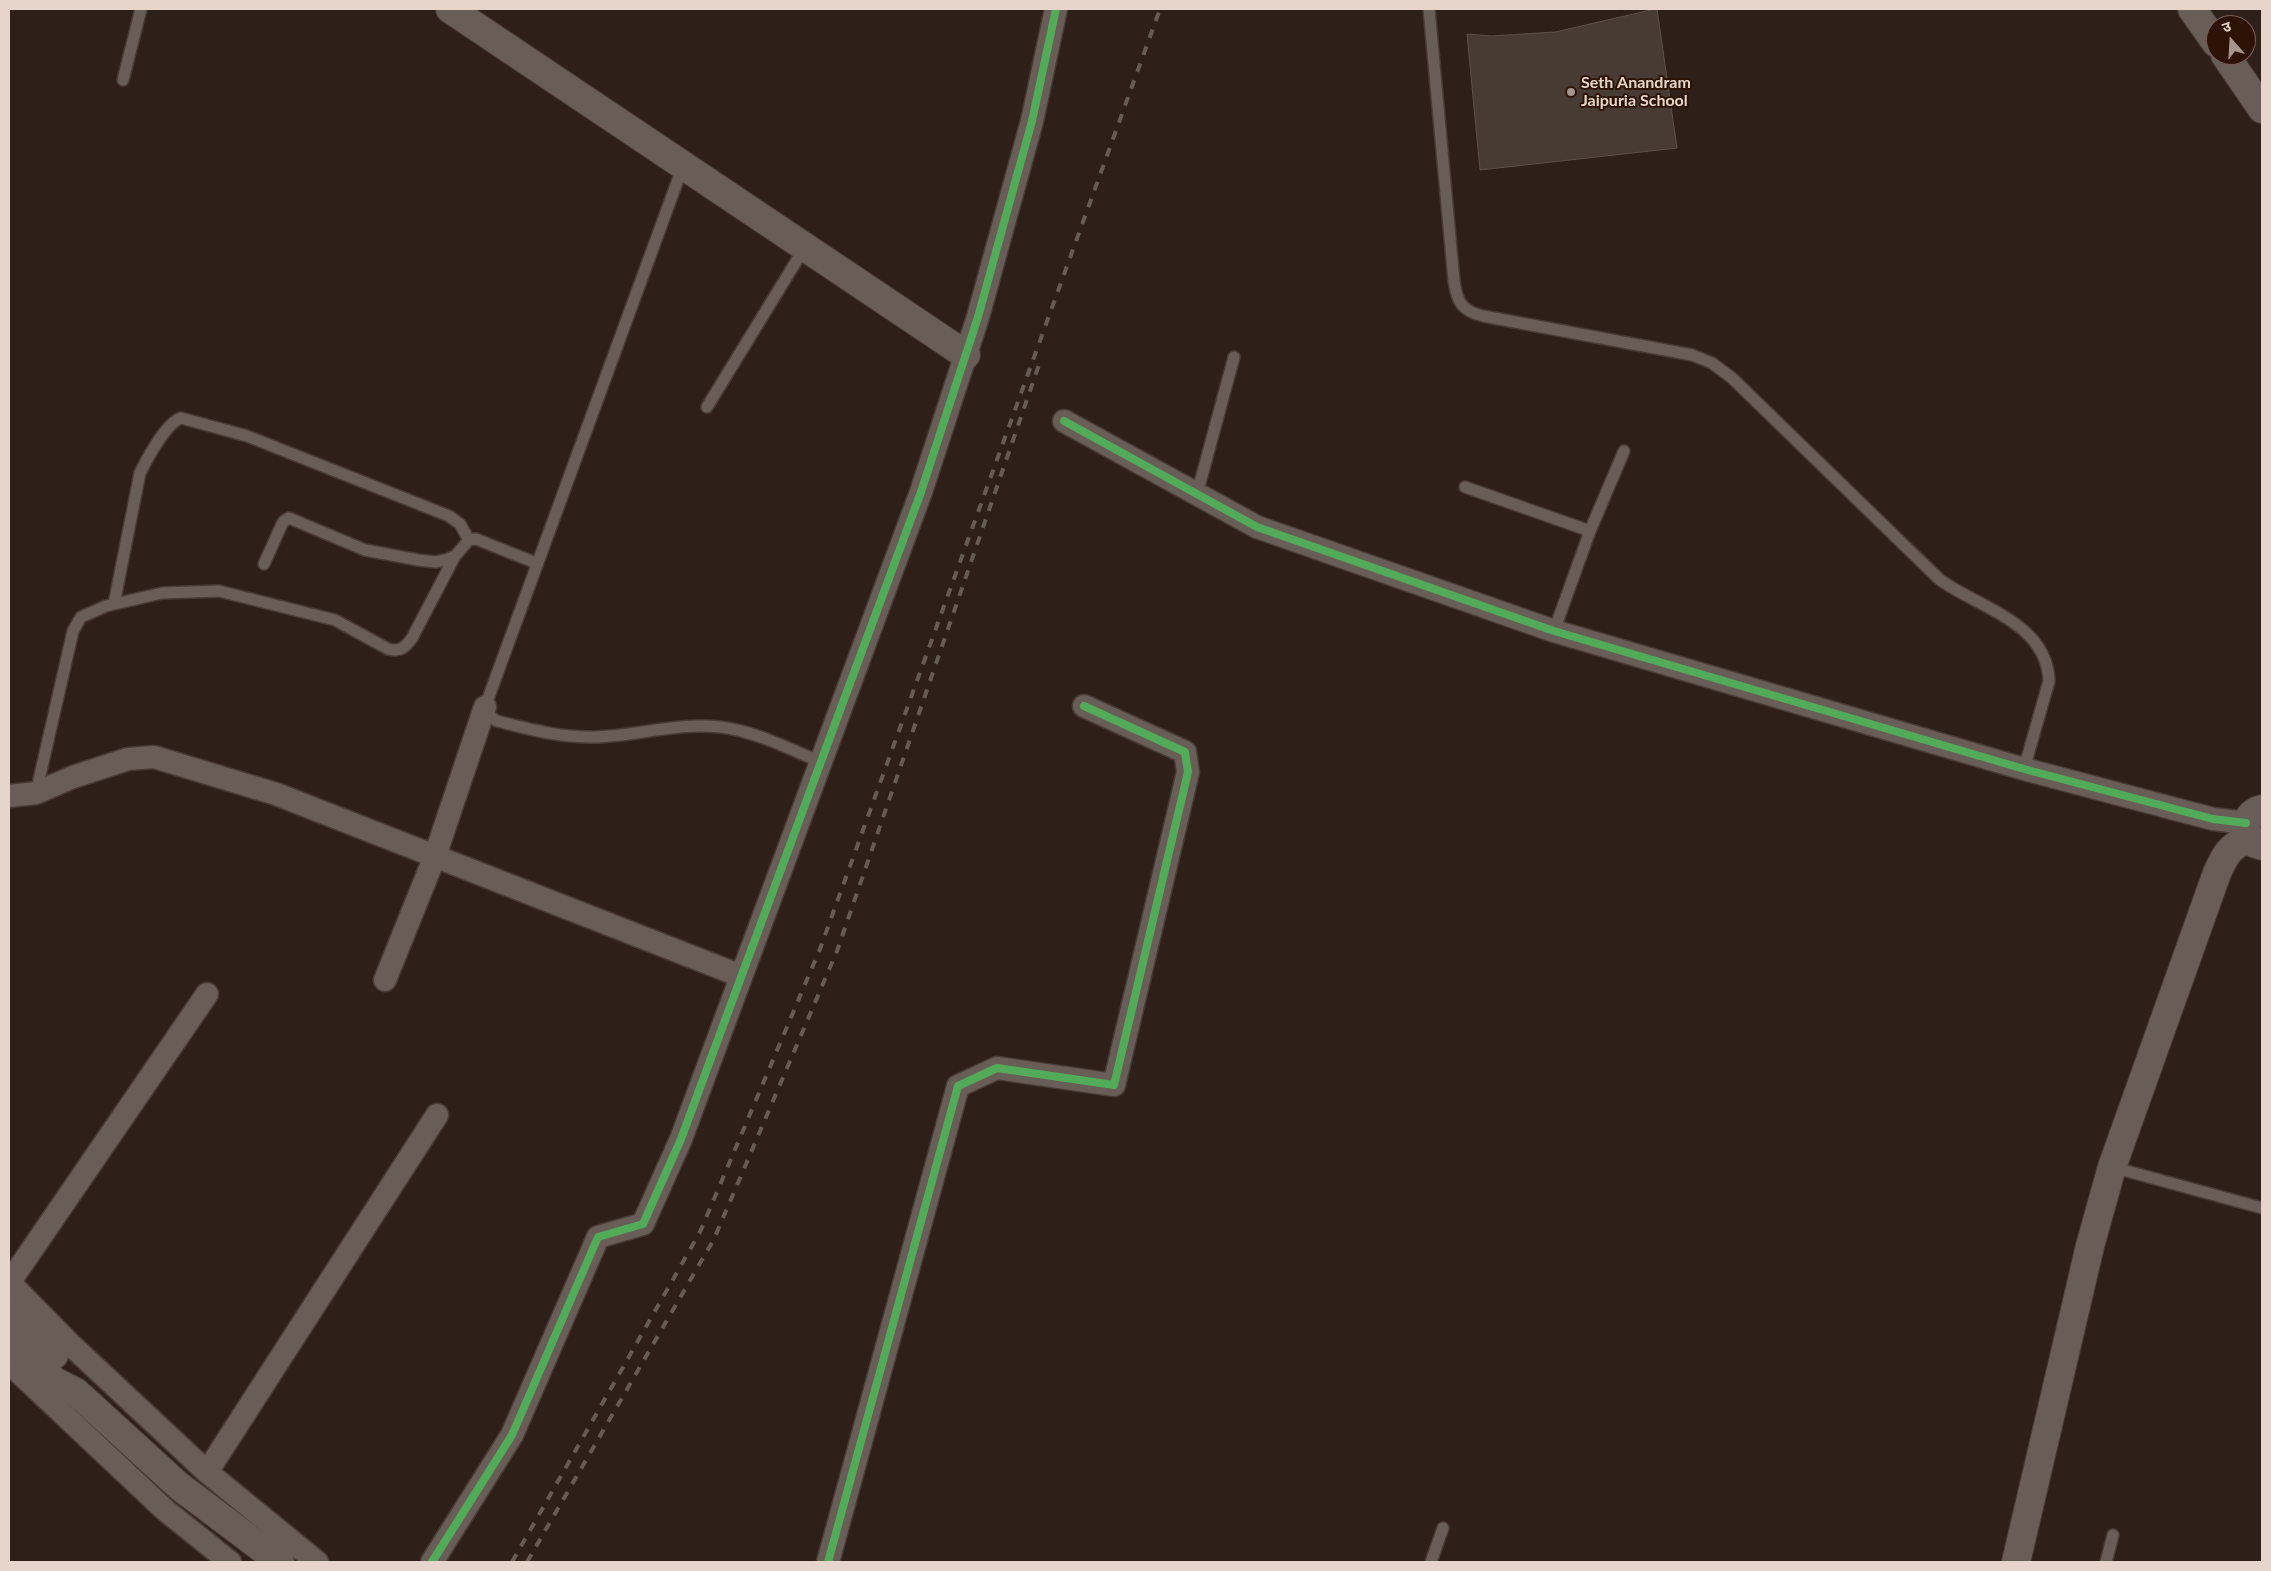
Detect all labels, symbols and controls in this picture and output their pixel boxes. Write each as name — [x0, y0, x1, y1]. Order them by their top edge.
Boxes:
north arrow — [2206, 15, 2256, 65]
text: उ — [2220, 17, 2233, 36]
place label: Seth Anandram Jaipuria School — [1581, 73, 1691, 111]
marker: Seth Anandram Jaipuria School — [1565, 86, 1577, 98]

